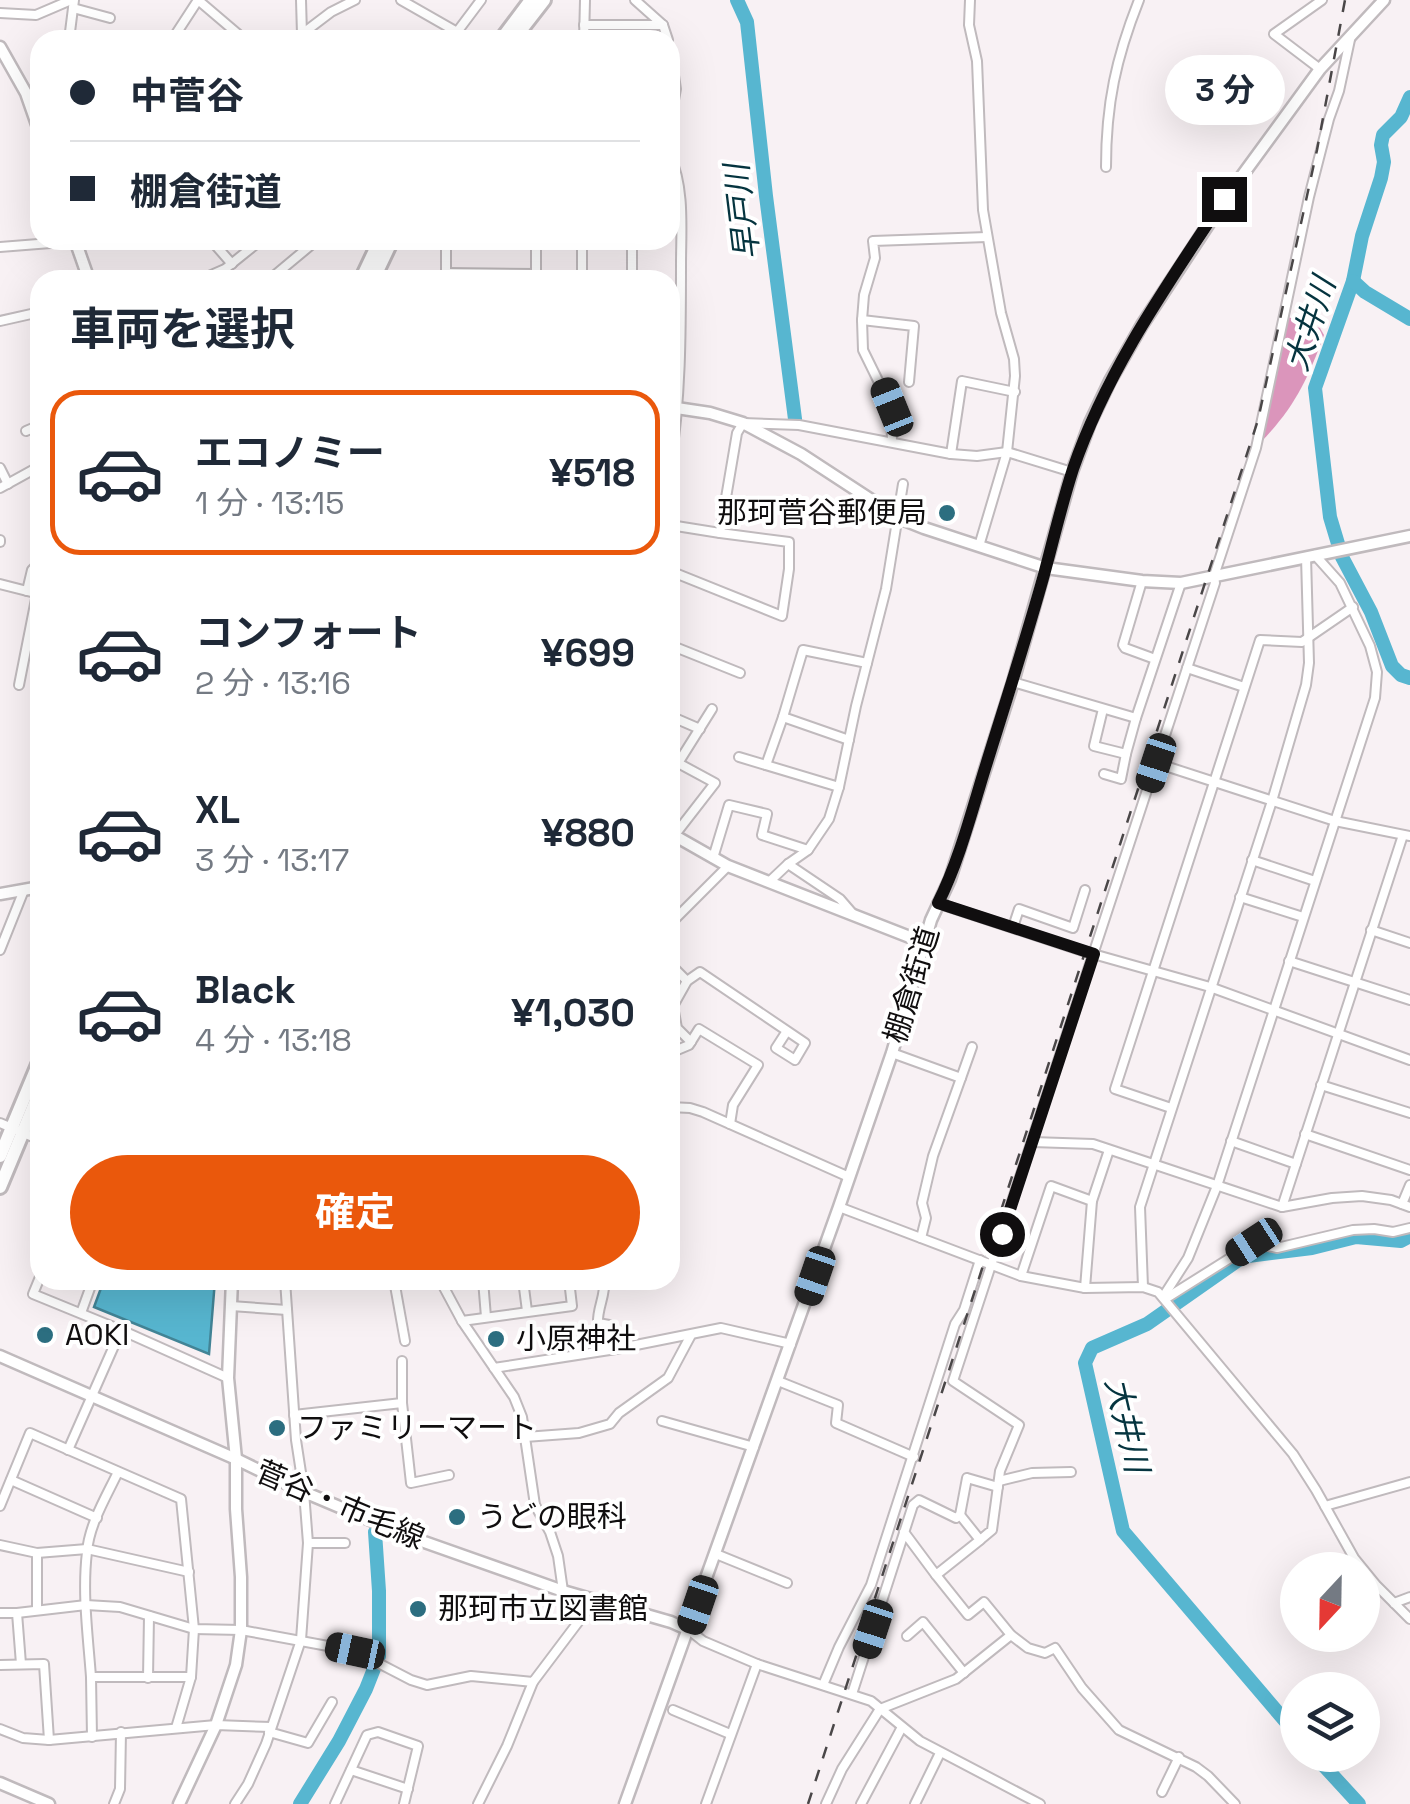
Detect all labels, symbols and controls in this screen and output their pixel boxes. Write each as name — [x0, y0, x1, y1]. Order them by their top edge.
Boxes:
callout: 3 分 — [1164, 54, 1284, 124]
text: 3 分 — [1195, 70, 1255, 110]
text: 中菅谷 — [130, 72, 244, 120]
water label: 早戸川 — [716, 159, 768, 262]
text: 棚倉街道 — [130, 168, 282, 216]
route end — [1202, 177, 1247, 222]
water label: 大井川 — [1276, 269, 1345, 376]
text: 車両を選択 — [70, 301, 295, 358]
car — [867, 374, 917, 440]
icon: car — [75, 428, 165, 518]
text: エコノミー — [195, 429, 385, 477]
text: ¥518 — [549, 449, 635, 497]
text: 1 分 · 13:15 — [195, 483, 344, 523]
place label: 那珂菅谷郵便局 — [717, 493, 927, 532]
marker: 那珂菅谷郵便局 — [936, 502, 958, 524]
icon: car — [75, 608, 165, 698]
text: コンフォート — [195, 609, 422, 657]
text: ¥699 — [541, 629, 635, 677]
text: 2 分 · 13:16 — [195, 663, 351, 703]
car — [1132, 730, 1180, 796]
text: XL — [195, 786, 240, 834]
icon: car — [75, 788, 165, 878]
text: ¥880 — [541, 809, 635, 857]
text: 3 分 · 13:17 — [195, 840, 349, 880]
street label: 棚倉街道 — [875, 922, 948, 1048]
text: Black — [195, 966, 296, 1014]
icon: car — [75, 968, 165, 1058]
text: ¥1,030 — [511, 989, 635, 1037]
text: 4 分 · 13:18 — [195, 1020, 352, 1060]
button: 確定 — [70, 1155, 640, 1270]
route start — [980, 1212, 1025, 1257]
car — [1221, 1213, 1287, 1271]
car — [791, 1243, 839, 1309]
place label: AOKI — [65, 1315, 129, 1354]
place label: 小原神社 — [516, 1319, 636, 1358]
marker: AOKI — [34, 1324, 56, 1346]
marker: 小原神社 — [485, 1328, 507, 1350]
water label: 大井川 — [1097, 1374, 1158, 1479]
place label: ファミリーマート — [297, 1408, 537, 1447]
marker: ファミリーマート — [266, 1417, 288, 1439]
street label: 菅谷・市毛線 — [250, 1451, 431, 1558]
place label: うどの眼科 — [477, 1497, 627, 1536]
marker: うどの眼科 — [446, 1506, 468, 1528]
north arrow — [1280, 1552, 1380, 1652]
map controls — [1280, 1552, 1380, 1772]
car — [674, 1572, 722, 1638]
place label: 那珂市立図書館 — [438, 1589, 648, 1628]
car — [849, 1596, 897, 1662]
marker: 那珂市立図書館 — [407, 1598, 429, 1620]
car — [323, 1630, 387, 1672]
button: layers — [1280, 1672, 1380, 1772]

